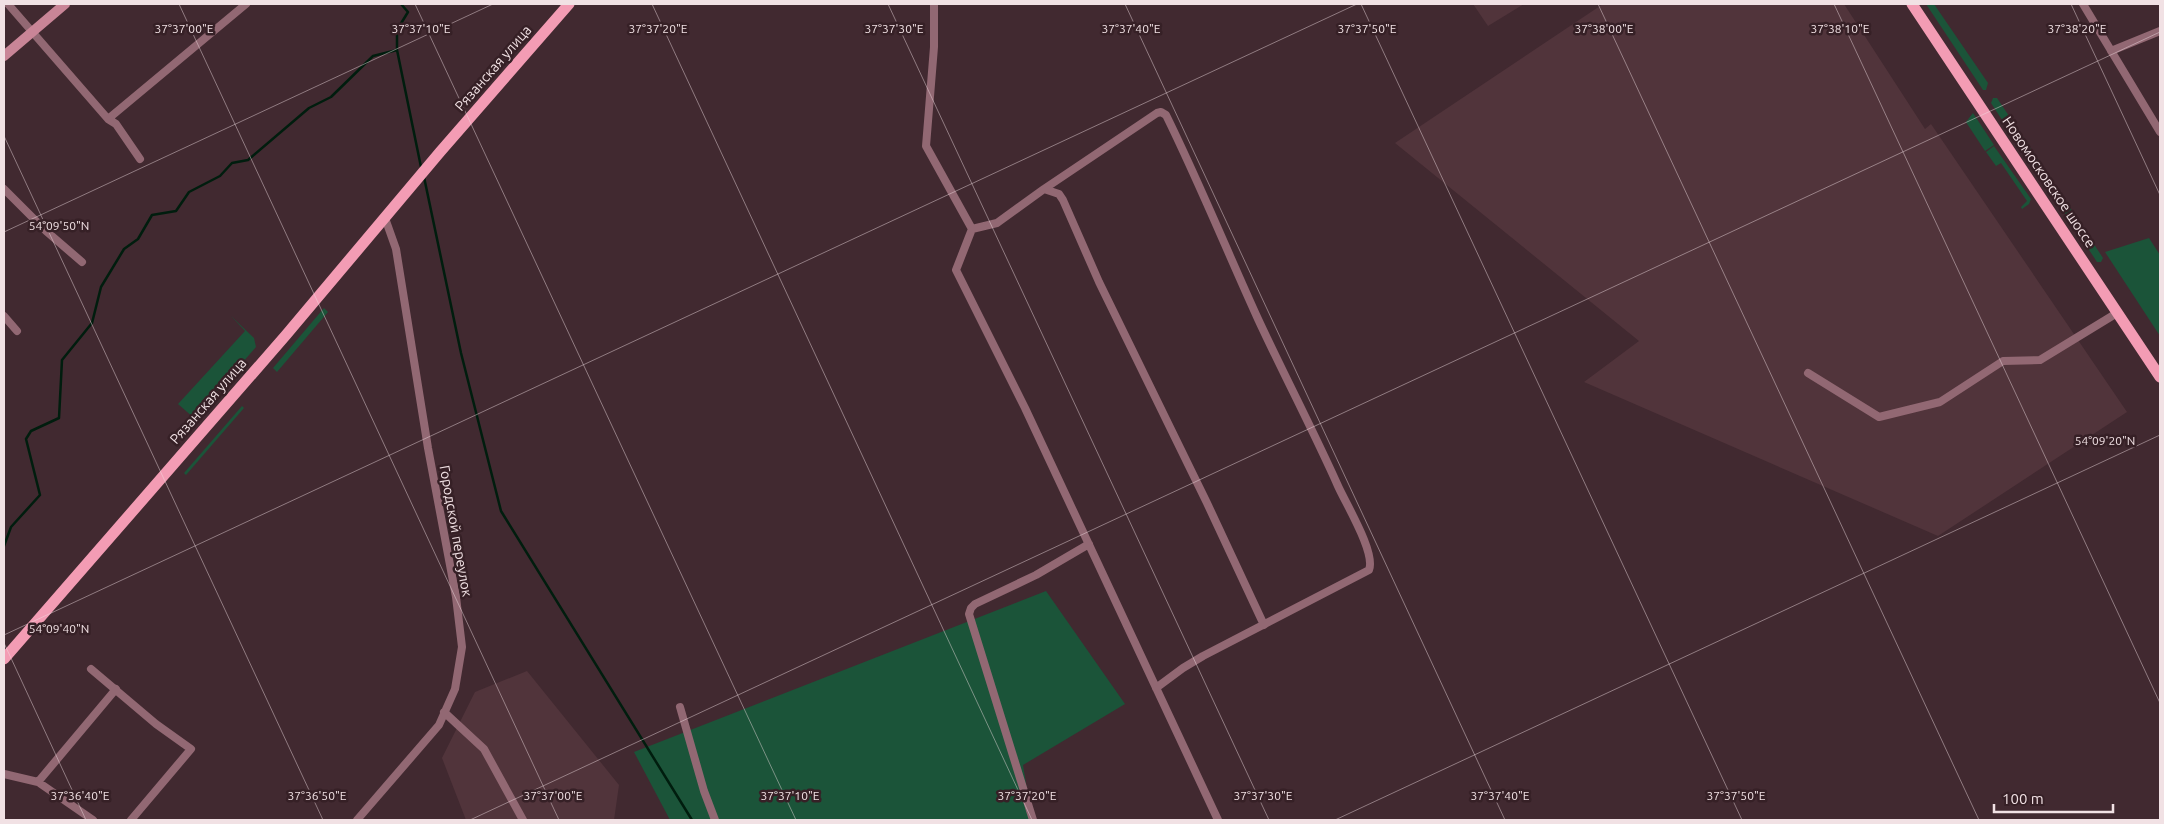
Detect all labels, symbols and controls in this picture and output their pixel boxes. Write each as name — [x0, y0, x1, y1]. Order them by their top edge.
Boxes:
text: 37°37'00"E — [155, 22, 214, 35]
text: 37°37'10"E — [392, 22, 451, 35]
street label: Рязанская улица — [452, 22, 534, 114]
text: 37°37'20"E — [629, 22, 688, 35]
text: 37°37'30"E — [865, 22, 924, 35]
text: 37°37'40"E — [1102, 22, 1161, 35]
text: 37°37'50"E — [1338, 22, 1397, 35]
text: 37°38'00"E — [1575, 22, 1634, 35]
text: 37°38'10"E — [1811, 22, 1870, 35]
text: 37°38'20"E — [2048, 22, 2107, 35]
street label: Новомосковское шоссе — [1999, 114, 2099, 250]
text: 54°09'50"N — [29, 219, 89, 232]
street label: Рязанская улица — [167, 355, 249, 447]
text: 54°09'20"N — [2075, 434, 2135, 447]
street label: Городской переулок — [437, 464, 475, 598]
text: 54°09'40"N — [29, 622, 89, 635]
scale bar — [1994, 782, 2113, 814]
text: 37°36'40"E — [51, 789, 110, 802]
text: 37°36'50"E — [288, 789, 347, 802]
text: 37°37'00"E — [524, 789, 583, 802]
text: 37°37'10"E — [761, 789, 820, 802]
text: 37°37'20"E — [998, 789, 1057, 802]
text: 37°37'30"E — [1234, 789, 1293, 802]
text: 37°37'40"E — [1471, 789, 1530, 802]
text: 37°37'50"E — [1707, 789, 1766, 802]
text: 100 m — [2002, 790, 2044, 807]

